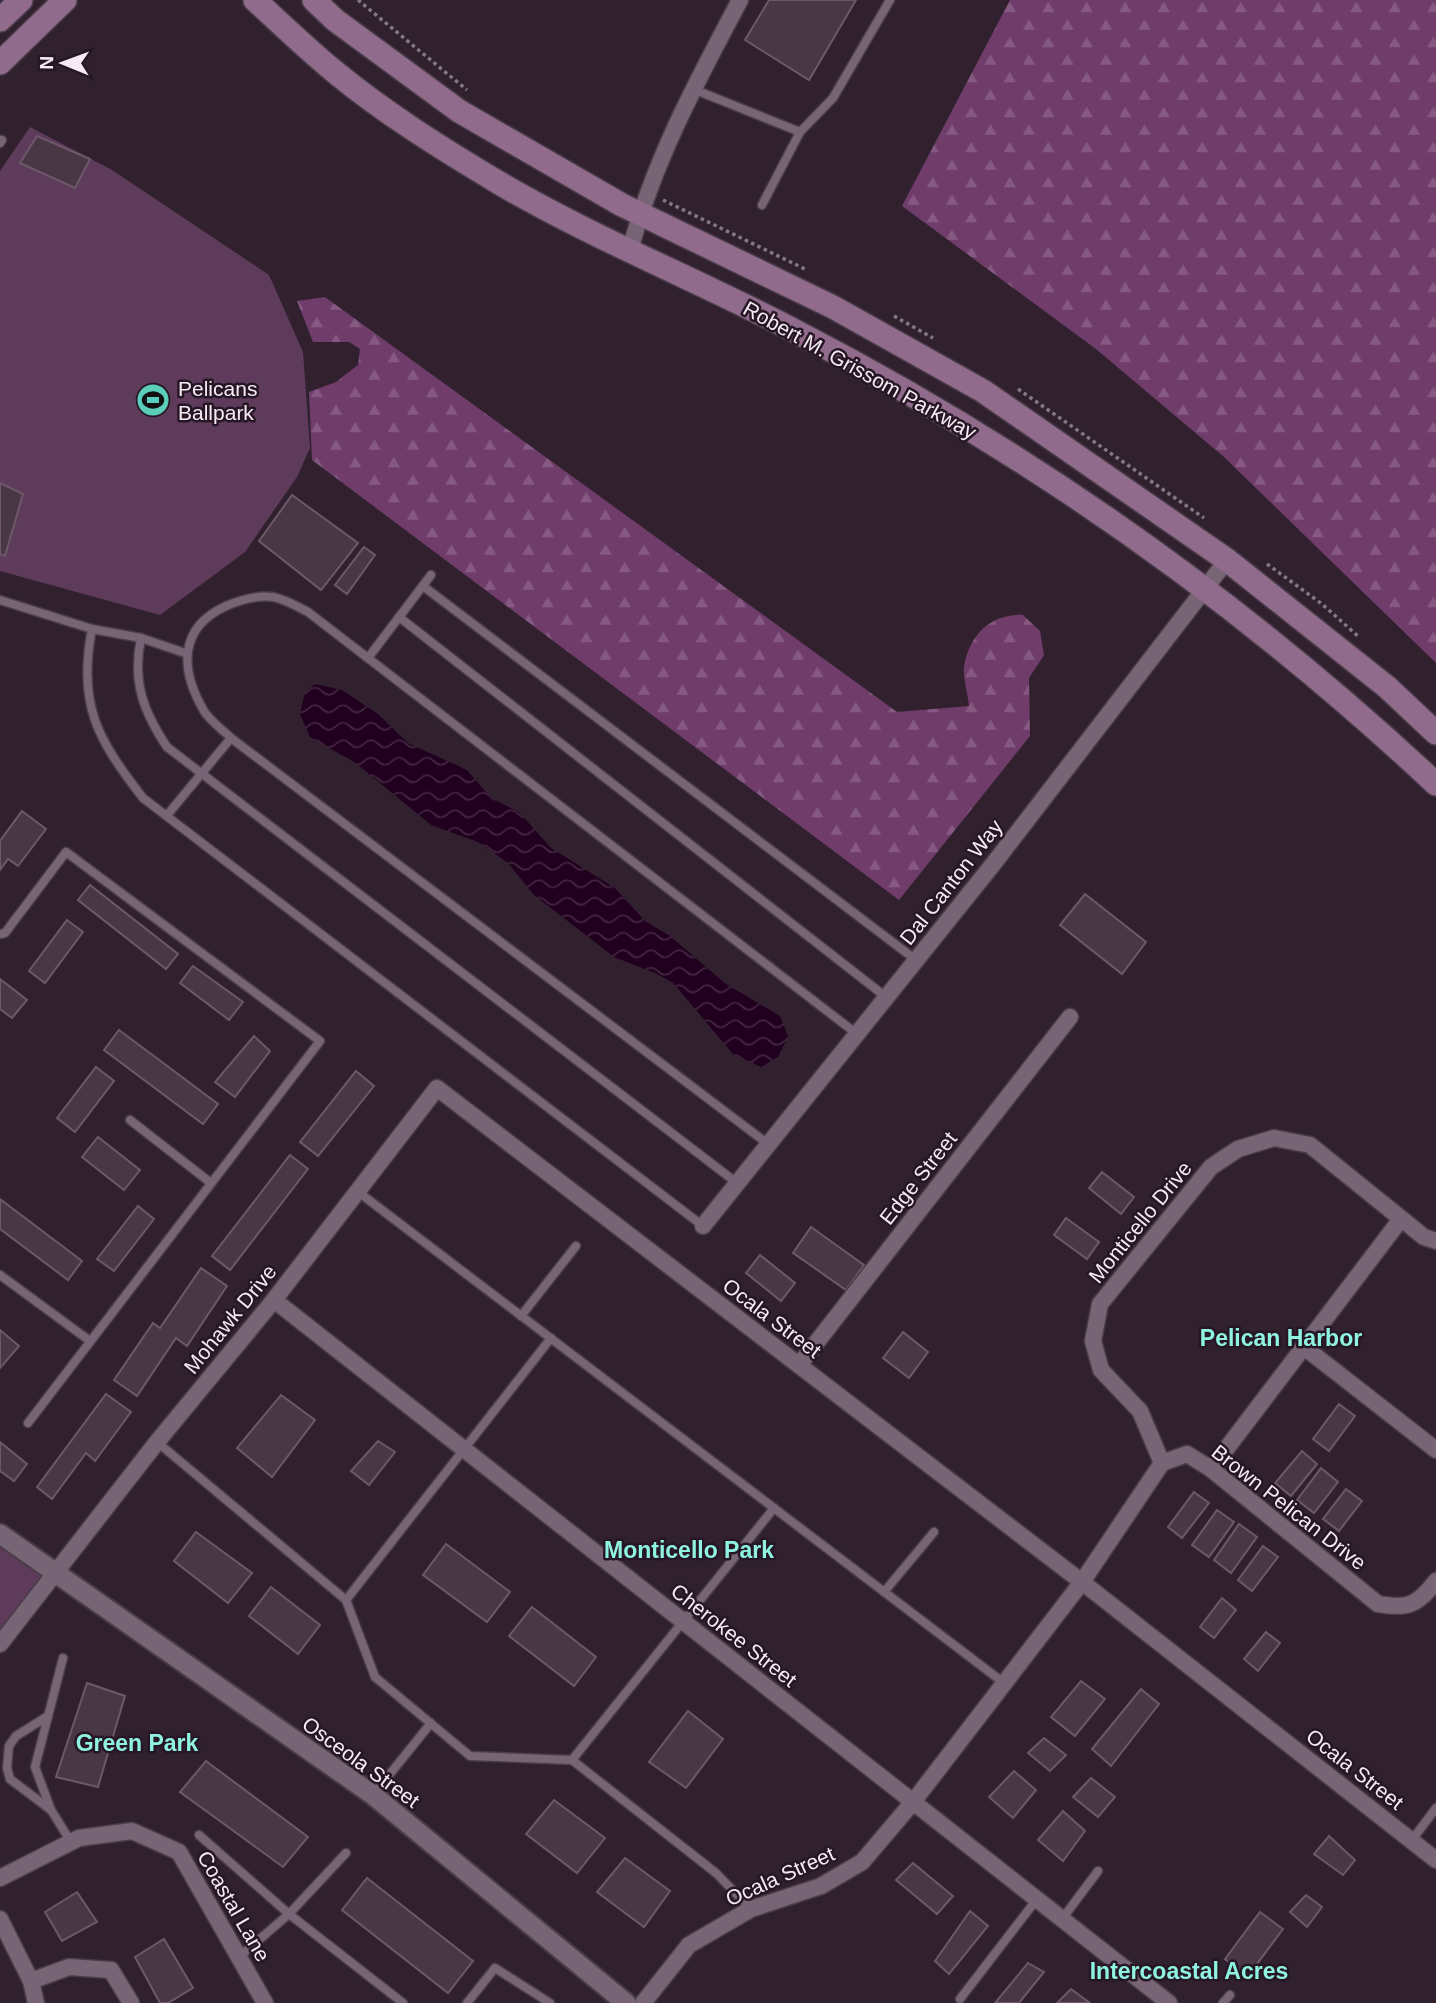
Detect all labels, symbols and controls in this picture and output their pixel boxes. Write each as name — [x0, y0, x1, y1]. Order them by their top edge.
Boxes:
north arrow — [28, 28, 98, 98]
text: N — [36, 56, 57, 70]
street label: Robert M. Grissom Parkway — [740, 296, 981, 444]
place label: Pelicans Ballpark — [178, 377, 257, 424]
sports icon: Pelicans Ballpark — [134, 381, 172, 419]
street label: Dal Canton Way — [895, 815, 1007, 949]
street label: Edge Street — [875, 1127, 961, 1229]
street label: Monticello Drive — [1084, 1157, 1196, 1287]
street label: Mohawk Drive — [179, 1260, 281, 1378]
street label: Ocala Street — [718, 1274, 826, 1362]
district label: Pelican Harbor — [1200, 1325, 1362, 1351]
street label: Brown Pelican Drive — [1207, 1440, 1371, 1574]
district label: Monticello Park — [604, 1537, 774, 1563]
street label: Cherokee Street — [667, 1579, 801, 1691]
street label: Osceola Street — [298, 1712, 424, 1812]
street label: Ocala Street — [1302, 1724, 1408, 1814]
district label: Green Park — [76, 1730, 199, 1756]
street label: Ocala Street — [722, 1842, 838, 1910]
street label: Coastal Lane — [193, 1847, 275, 1965]
district label: Intercoastal Acres — [1090, 1958, 1288, 1984]

